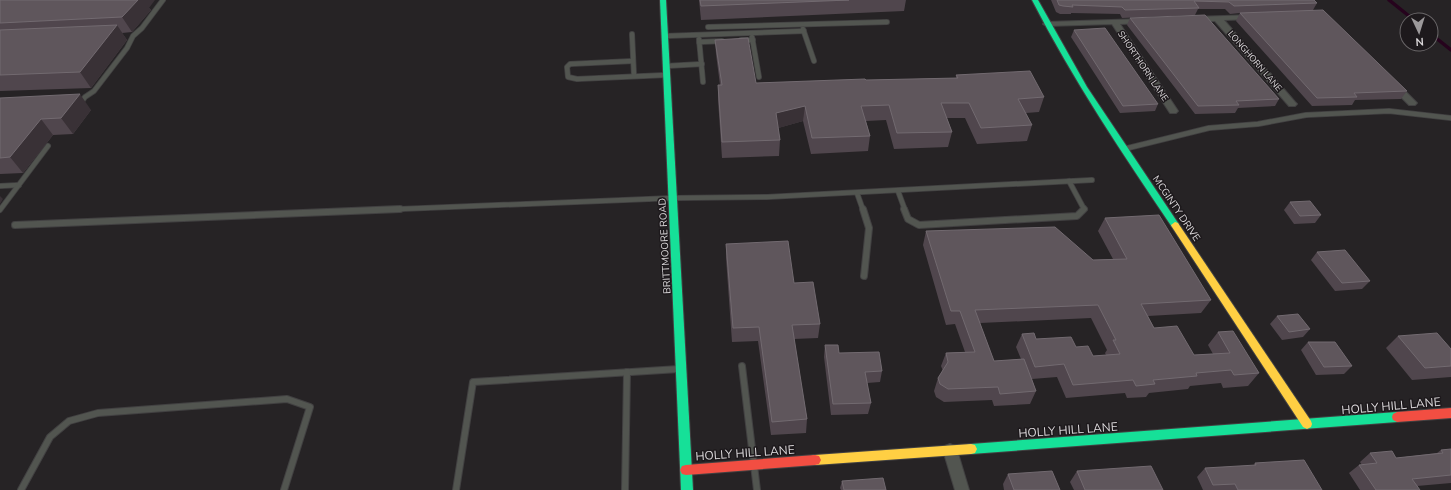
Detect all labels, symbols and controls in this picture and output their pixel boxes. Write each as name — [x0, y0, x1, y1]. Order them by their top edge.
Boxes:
north arrow — [1399, 12, 1439, 52]
street label: SHORTHORN LANE — [1115, 28, 1171, 104]
street label: LONGHORN LANE — [1225, 28, 1285, 94]
text: N — [1415, 34, 1424, 49]
street label: MCGINTY DRIVE — [1149, 173, 1203, 244]
street label: BRITTMOORE ROAD — [655, 198, 675, 294]
street label: HOLLY HILL LANE — [1341, 394, 1441, 418]
street label: HOLLY HILL LANE — [1018, 419, 1118, 441]
street label: HOLLY HILL LANE — [695, 442, 795, 464]

